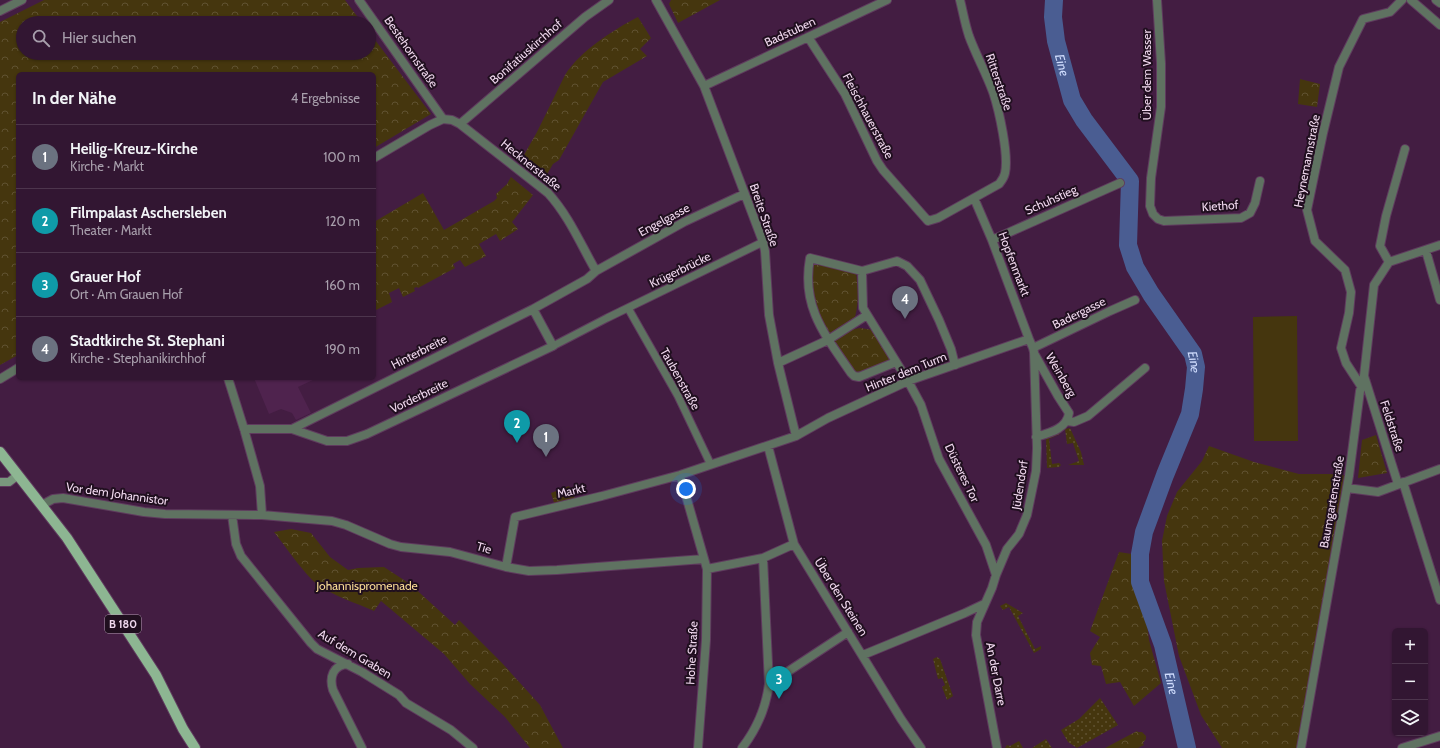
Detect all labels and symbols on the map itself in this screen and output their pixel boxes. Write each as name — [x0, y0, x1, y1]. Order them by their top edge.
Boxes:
street label: Bestehornstraße — [381, 13, 442, 90]
street label: Badstuben — [762, 13, 818, 50]
street label: Bonifatiuskirchhof — [486, 16, 565, 87]
street label: Über dem Wasser — [1139, 30, 1154, 120]
street label: Ritterstraße — [983, 51, 1016, 112]
water label: Eine — [1052, 52, 1073, 78]
street label: Fleischhauerstraße — [840, 70, 897, 161]
street label: Heynemannstraße — [1290, 113, 1323, 209]
street label: Hecknerstraße — [498, 136, 565, 194]
street label: Breite Straße — [747, 181, 782, 248]
street label: Schuhstieg — [1022, 181, 1080, 218]
street label: Kiethof — [1201, 197, 1239, 214]
street label: Engelgasse — [636, 200, 692, 239]
street label: Hopfenmarkt — [995, 230, 1034, 298]
street label: Krügerbrücke — [647, 248, 713, 291]
pin: 4 — [892, 286, 918, 319]
street label: Badergasse — [1050, 293, 1108, 332]
street label: Hinterbreite — [388, 331, 449, 372]
street label: Taubenstraße — [657, 345, 704, 412]
street label: Hinter dem Turm — [863, 348, 949, 395]
water label: Eine — [1185, 349, 1204, 374]
street label: Weinberg — [1043, 350, 1081, 401]
street label: Vorderbreite — [387, 375, 450, 416]
street label: Feldstraße — [1377, 398, 1408, 453]
pin: 2 — [504, 410, 530, 443]
pin: 1 — [533, 424, 559, 457]
street label: Düsteres Tor — [942, 441, 983, 505]
street label: Baumgartenstraße — [1316, 455, 1347, 549]
street label: Jüdendorf — [1008, 459, 1031, 512]
street label: Vor dem Johannistor — [65, 479, 169, 508]
your location — [676, 479, 696, 499]
street label: Markt — [555, 480, 587, 501]
street label: Tie — [475, 538, 493, 557]
street label: Über den Steinen — [811, 555, 872, 639]
park label: Johannispromenade — [315, 578, 418, 593]
road number: B 180 — [105, 615, 141, 633]
street label: Hohe Straße — [682, 621, 701, 685]
street label: Auf dem Graben — [316, 626, 395, 682]
street label: An der Darre — [983, 641, 1010, 707]
pin: 3 — [766, 666, 792, 699]
water label: Eine — [1162, 671, 1182, 696]

